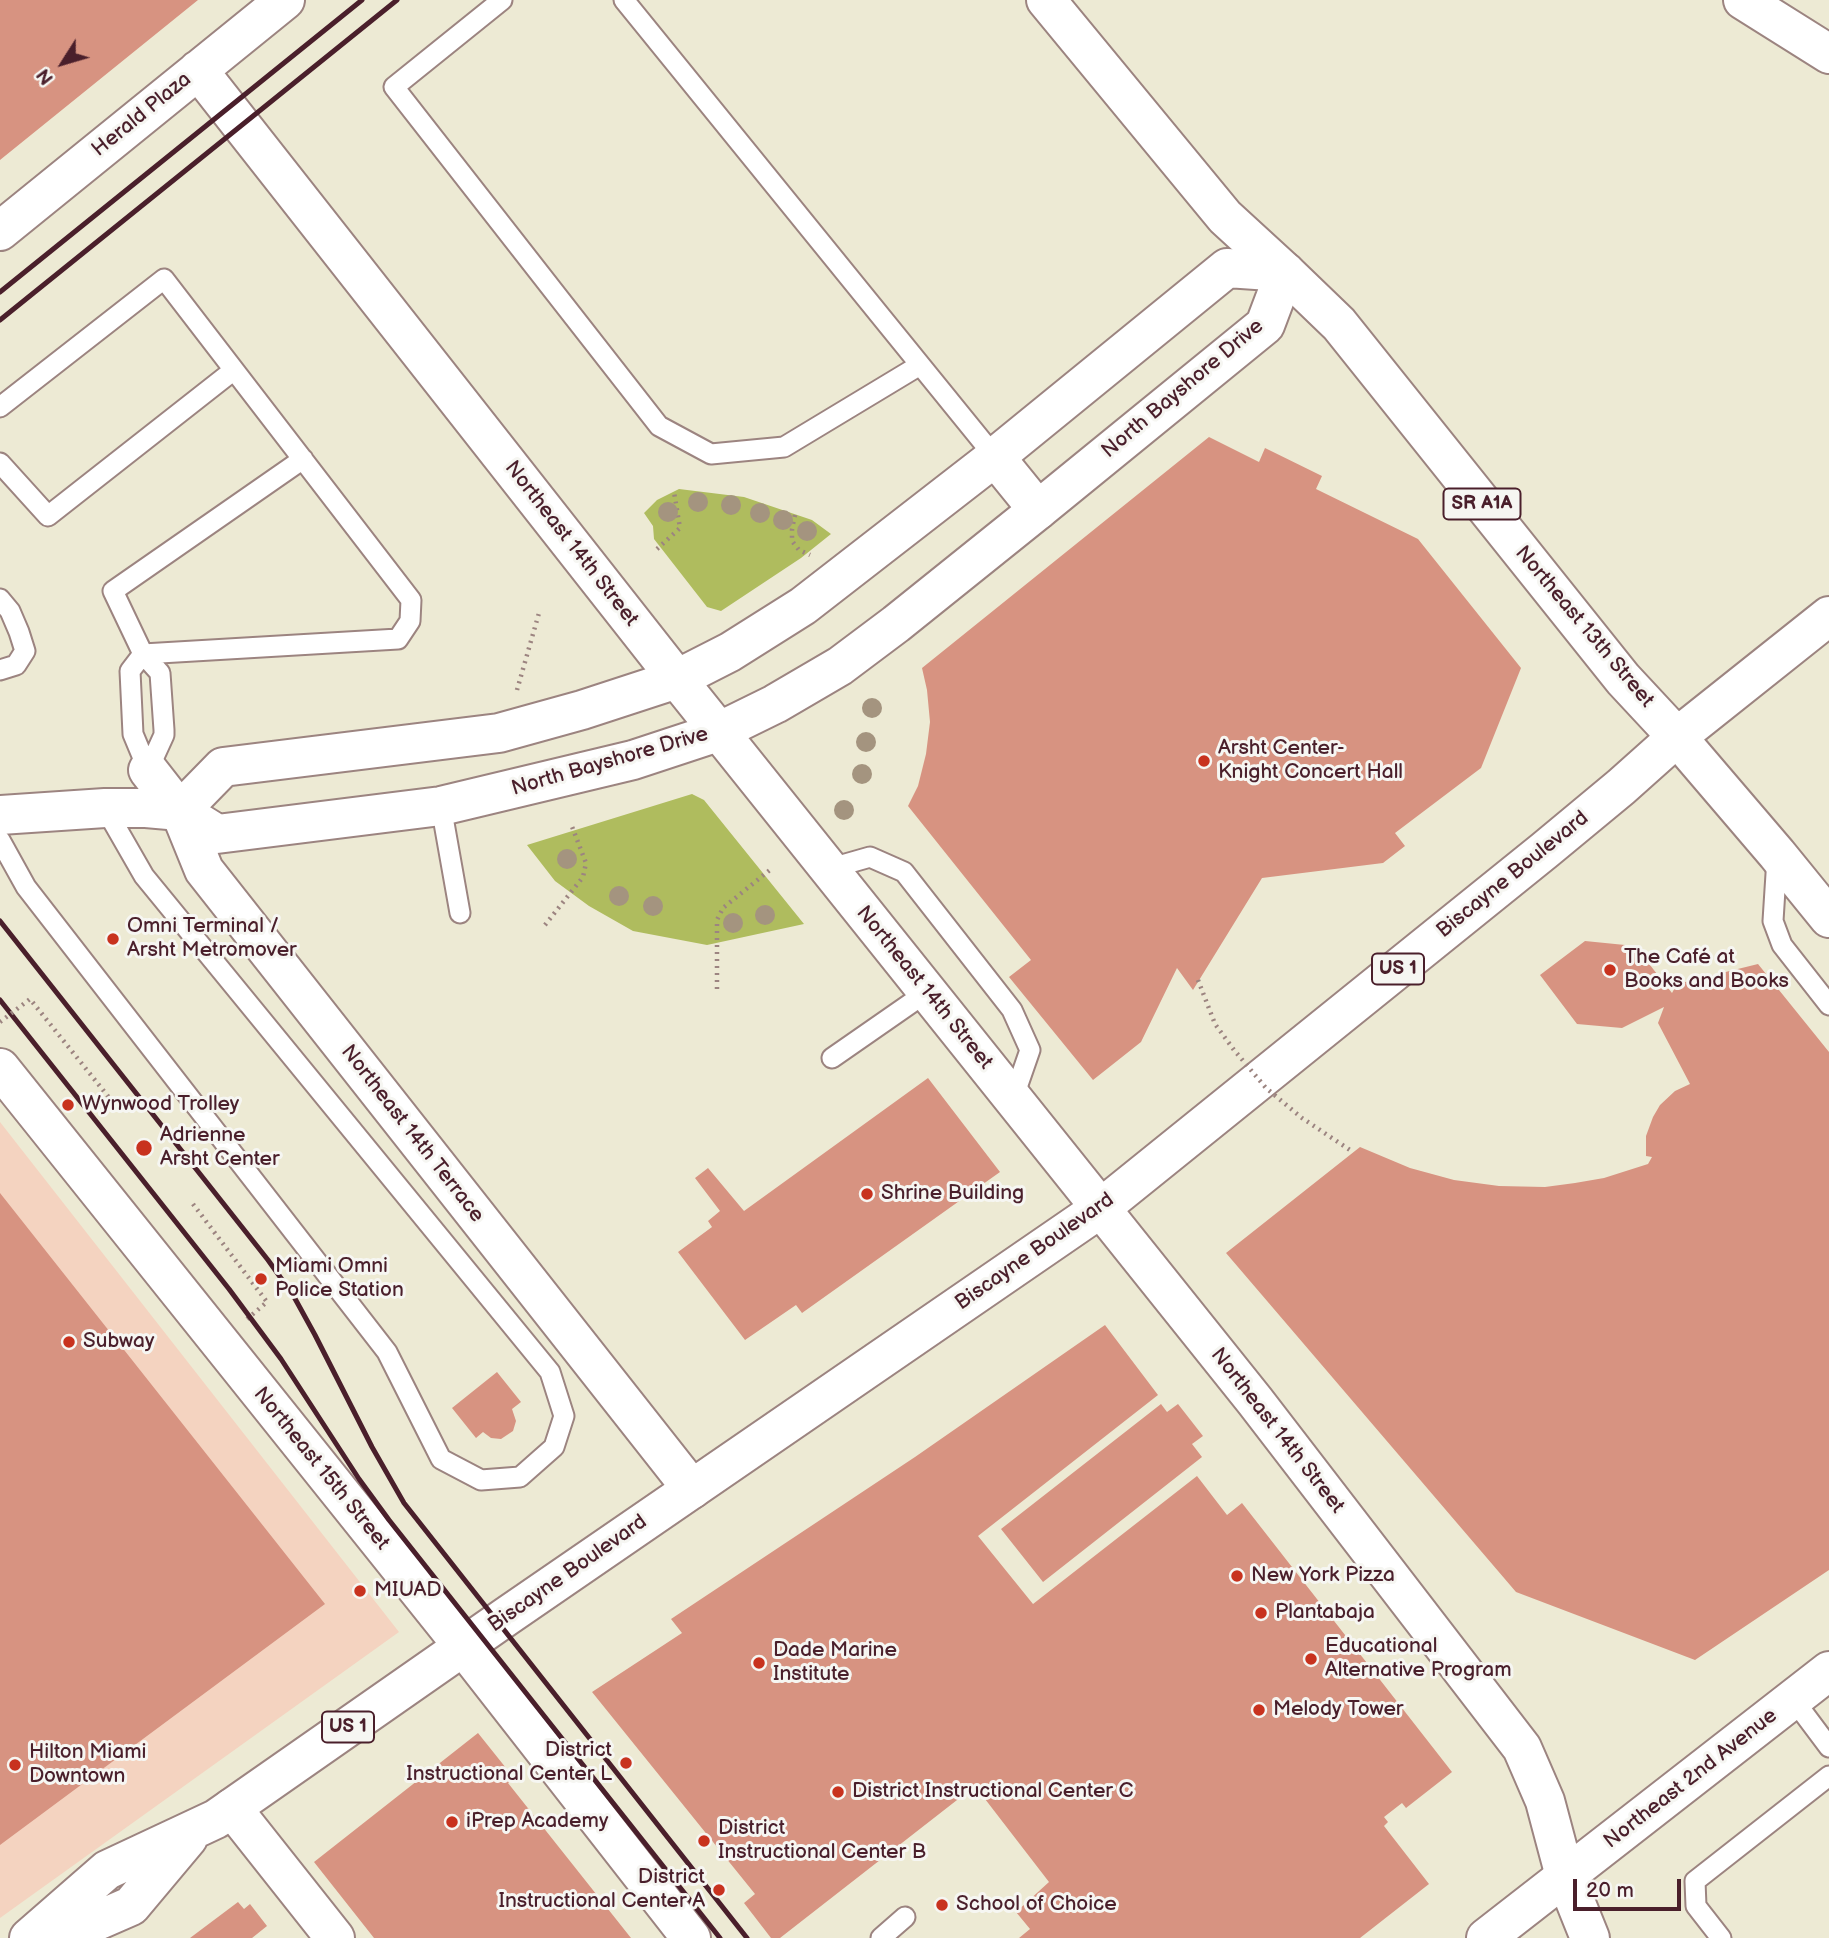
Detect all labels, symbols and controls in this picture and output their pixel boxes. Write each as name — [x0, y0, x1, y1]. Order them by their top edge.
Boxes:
north arrow — [28, 28, 98, 98]
text: N — [32, 63, 59, 89]
street label: Herald Plaza — [87, 67, 197, 163]
street label: North Bayshore Drive — [1097, 314, 1269, 464]
street label: Northeast 14th Street — [499, 456, 643, 632]
road number: SR A1A — [1444, 489, 1520, 520]
street label: Northeast 13th Street — [1509, 541, 1659, 713]
street label: North Bayshore Drive — [509, 722, 711, 802]
place label: Arsht Center- Knight Concert Hall — [1218, 736, 1403, 786]
marker: Arsht Center- Knight Concert Hall — [1196, 753, 1212, 769]
street label: Biscayne Boulevard — [1432, 806, 1594, 944]
street label: Northeast 14th Street — [850, 901, 998, 1075]
place label: Omni Terminal / Arsht Metromover — [127, 914, 297, 964]
marker: Omni Terminal / Arsht Metromover — [105, 931, 121, 947]
place label: The Café at Books and Books — [1624, 945, 1789, 995]
road number: US 1 — [1372, 953, 1424, 984]
marker: The Café at Books and Books — [1602, 962, 1618, 978]
street label: Northeast 14th Terrace — [335, 1040, 489, 1228]
place label: Wynwood Trolley — [82, 1092, 239, 1118]
marker: Wynwood Trolley — [60, 1097, 76, 1113]
place label: Adrienne Arsht Center — [160, 1123, 280, 1173]
marker: Adrienne Arsht Center — [134, 1138, 154, 1158]
place label: Shrine Building — [881, 1181, 1024, 1207]
marker: Shrine Building — [859, 1186, 875, 1202]
street label: Biscayne Boulevard — [951, 1188, 1119, 1316]
place label: Miami Omni Police Station — [275, 1254, 404, 1304]
marker: Miami Omni Police Station — [253, 1271, 269, 1287]
place label: Subway — [83, 1329, 154, 1355]
marker: Subway — [61, 1334, 77, 1350]
street label: Northeast 14th Street — [1205, 1343, 1349, 1519]
street label: Northeast 15th Street — [248, 1383, 394, 1555]
street label: Biscayne Boulevard — [484, 1510, 652, 1638]
place label: New York Pizza — [1251, 1563, 1395, 1589]
marker: New York Pizza — [1229, 1568, 1245, 1584]
place label: MIUAD — [374, 1578, 442, 1604]
marker: MIUAD — [352, 1583, 368, 1599]
place label: Plantabaja — [1275, 1600, 1375, 1626]
marker: Plantabaja — [1253, 1605, 1269, 1621]
place label: Educational Alternative Program — [1325, 1634, 1512, 1684]
place label: Dade Marine Institute — [773, 1638, 897, 1688]
marker: Educational Alternative Program — [1303, 1651, 1319, 1667]
marker: Dade Marine Institute — [751, 1655, 767, 1671]
place label: Melody Tower — [1273, 1697, 1403, 1723]
marker: Melody Tower — [1251, 1702, 1267, 1718]
street label: Northeast 2nd Avenue — [1599, 1704, 1783, 1854]
road number: US 1 — [322, 1712, 374, 1742]
place label: District Instructional Center L — [406, 1738, 612, 1788]
place label: Hilton Miami Downtown — [29, 1740, 146, 1790]
marker: District Instructional Center L — [618, 1755, 634, 1771]
marker: Hilton Miami Downtown — [7, 1757, 23, 1773]
place label: District Instructional Center C — [852, 1779, 1134, 1805]
marker: District Instructional Center C — [830, 1784, 846, 1800]
place label: iPrep Academy — [466, 1809, 608, 1835]
marker: iPrep Academy — [444, 1814, 460, 1830]
place label: District Instructional Center B — [718, 1816, 926, 1866]
marker: District Instructional Center B — [696, 1833, 712, 1849]
scale bar — [1577, 1864, 1686, 1908]
place label: District Instructional Center A — [498, 1865, 705, 1915]
text: 20 m — [1586, 1878, 1634, 1903]
marker: District Instructional Center A — [711, 1882, 727, 1898]
place label: School of Choice — [956, 1892, 1117, 1918]
marker: School of Choice — [934, 1897, 950, 1913]

